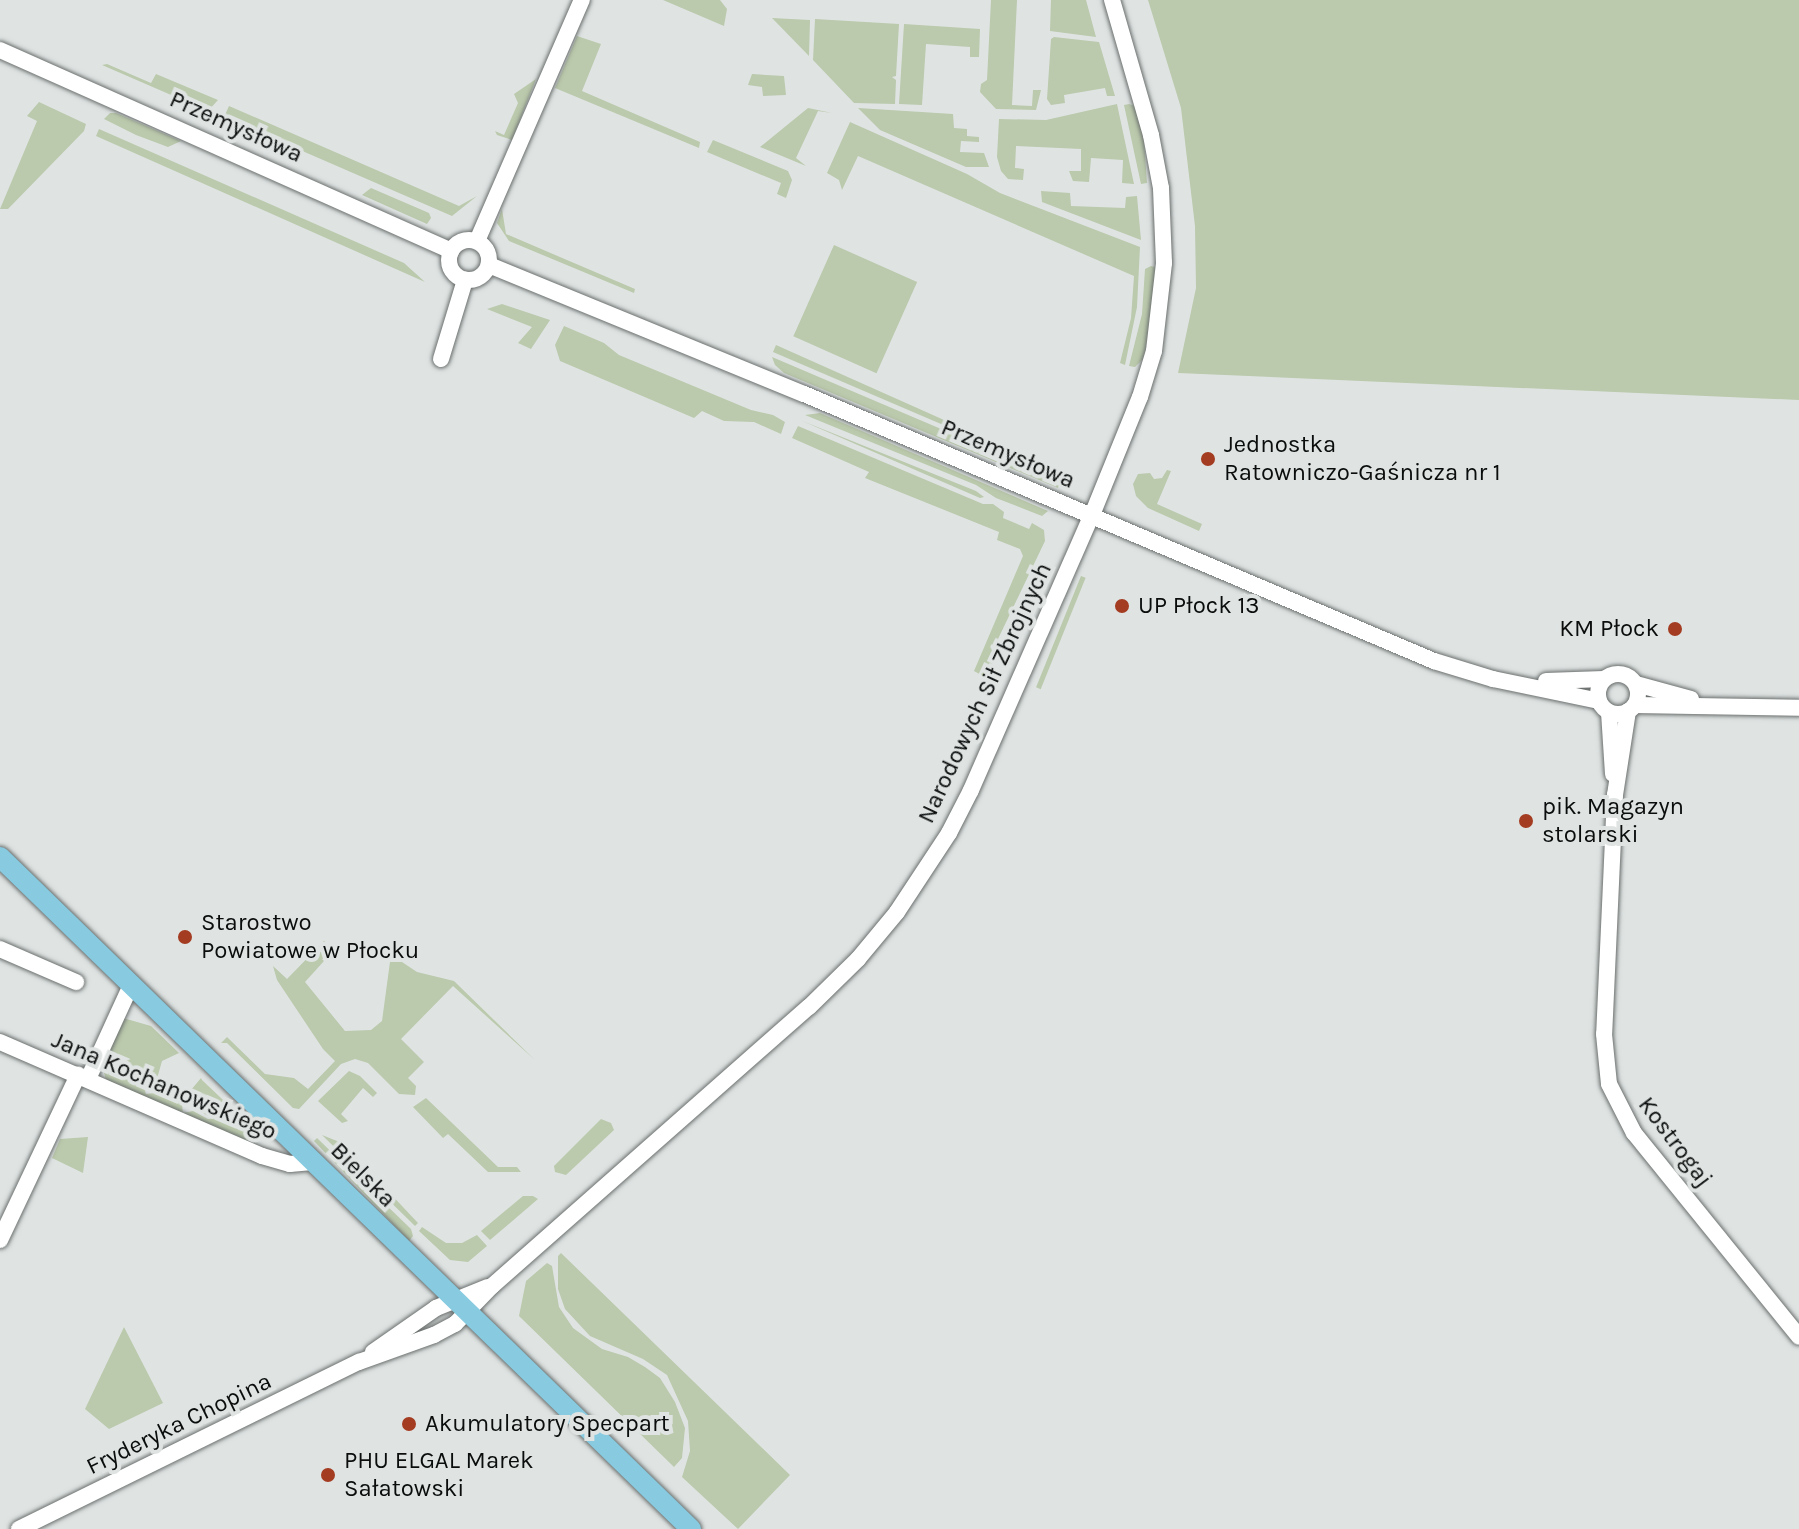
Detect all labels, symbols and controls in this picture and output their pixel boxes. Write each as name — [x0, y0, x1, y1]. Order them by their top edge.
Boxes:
street label: Przemysłowa — [165, 85, 307, 169]
street label: Przemysłowa — [937, 413, 1079, 495]
place label: Jednostka Ratowniczo-Gaśnicza nr 1 — [1224, 431, 1501, 487]
marker: Jednostka Ratowniczo-Gaśnicza nr 1 — [1199, 450, 1217, 468]
street label: Narodowych Sił Zbrojnych — [912, 558, 1058, 828]
place label: UP Płock 13 — [1138, 592, 1259, 620]
marker: UP Płock 13 — [1113, 597, 1131, 615]
place label: KM Płock — [1559, 615, 1659, 643]
marker: KM Płock — [1666, 620, 1684, 638]
place label: pik. Magazyn stolarski — [1542, 793, 1684, 849]
marker: pik. Magazyn stolarski — [1517, 812, 1535, 830]
place label: Starostwo Powiatowe w Płocku — [201, 909, 419, 965]
marker: Starostwo Powiatowe w Płocku — [176, 928, 194, 946]
street label: Jana Kochanowskiego — [47, 1026, 281, 1146]
street label: Kostrogaj — [1632, 1091, 1718, 1193]
street label: Bielska — [324, 1136, 402, 1214]
street label: Fryderyka Chopina — [82, 1367, 276, 1481]
place label: Akumulatory Specpart — [425, 1410, 670, 1438]
marker: Akumulatory Specpart — [400, 1415, 418, 1433]
place label: PHU ELGAL Marek Sałatowski — [344, 1447, 534, 1503]
marker: PHU ELGAL Marek Sałatowski — [319, 1466, 337, 1484]

